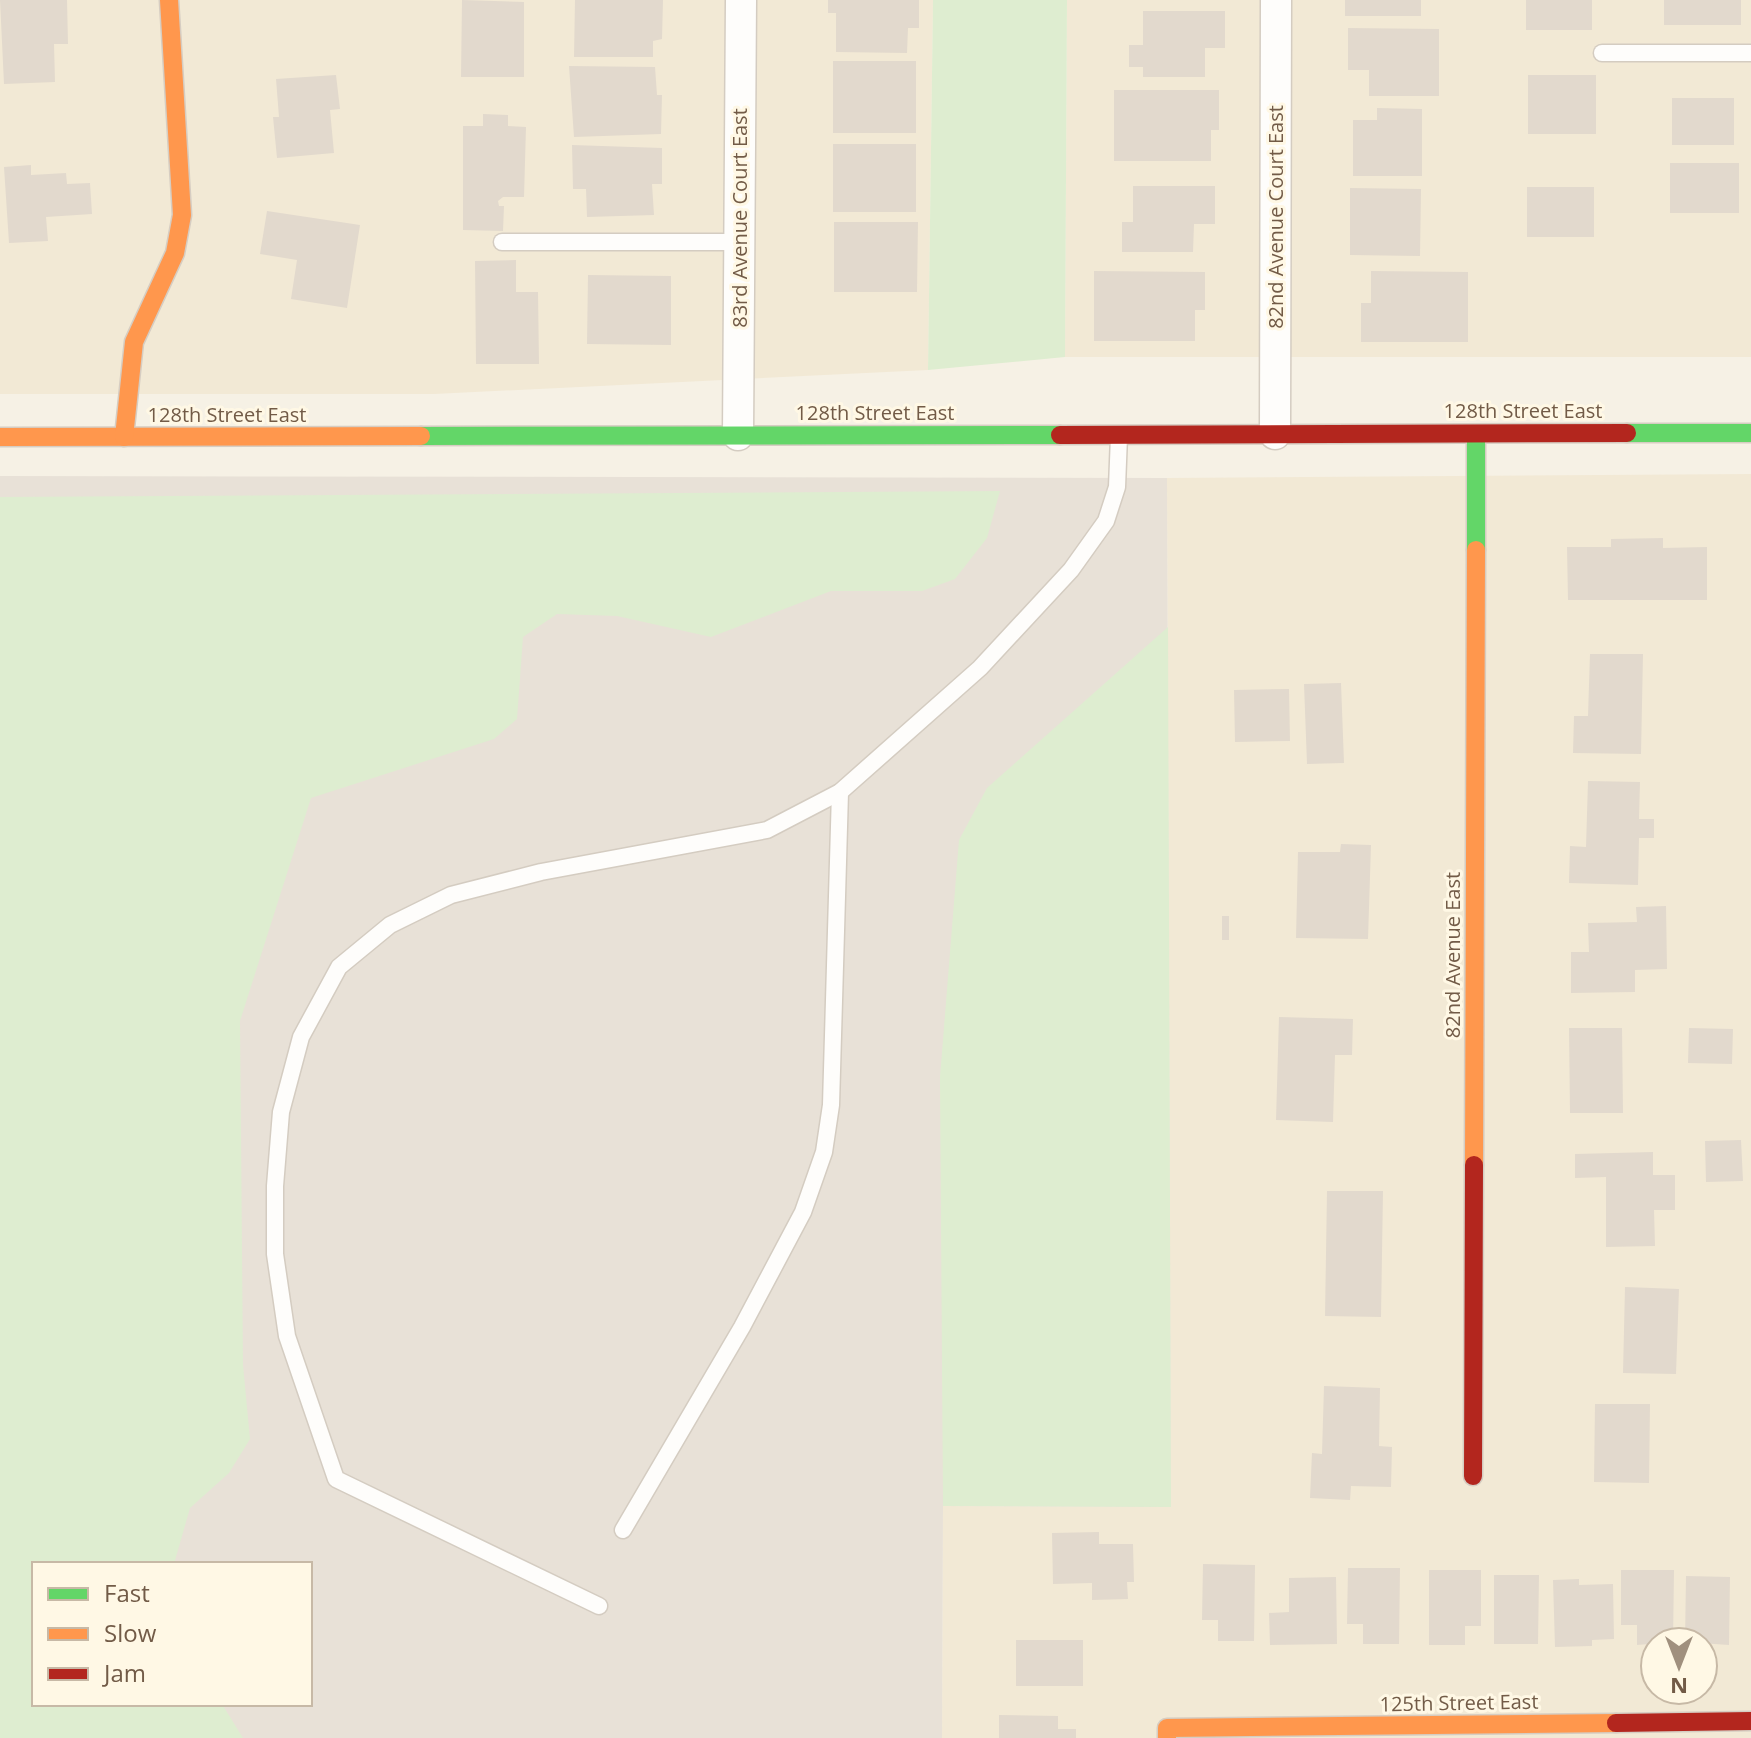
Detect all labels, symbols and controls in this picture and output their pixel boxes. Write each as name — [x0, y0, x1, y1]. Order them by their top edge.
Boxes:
street label: 82nd Avenue Court East — [1262, 105, 1289, 329]
street label: 83rd Avenue Court East — [726, 108, 753, 328]
street label: 128th Street East — [1444, 397, 1602, 424]
street label: 128th Street East — [796, 399, 954, 426]
street label: 128th Street East — [148, 401, 306, 428]
street label: 82nd Avenue East — [1439, 872, 1466, 1038]
legend — [32, 1562, 312, 1706]
text: Fast — [104, 1576, 150, 1609]
text: Slow — [104, 1616, 157, 1649]
north arrow — [1639, 1626, 1719, 1706]
text: Jam — [102, 1656, 146, 1689]
text: N — [1670, 1672, 1688, 1702]
street label: 125th Street East — [1379, 1688, 1539, 1717]

